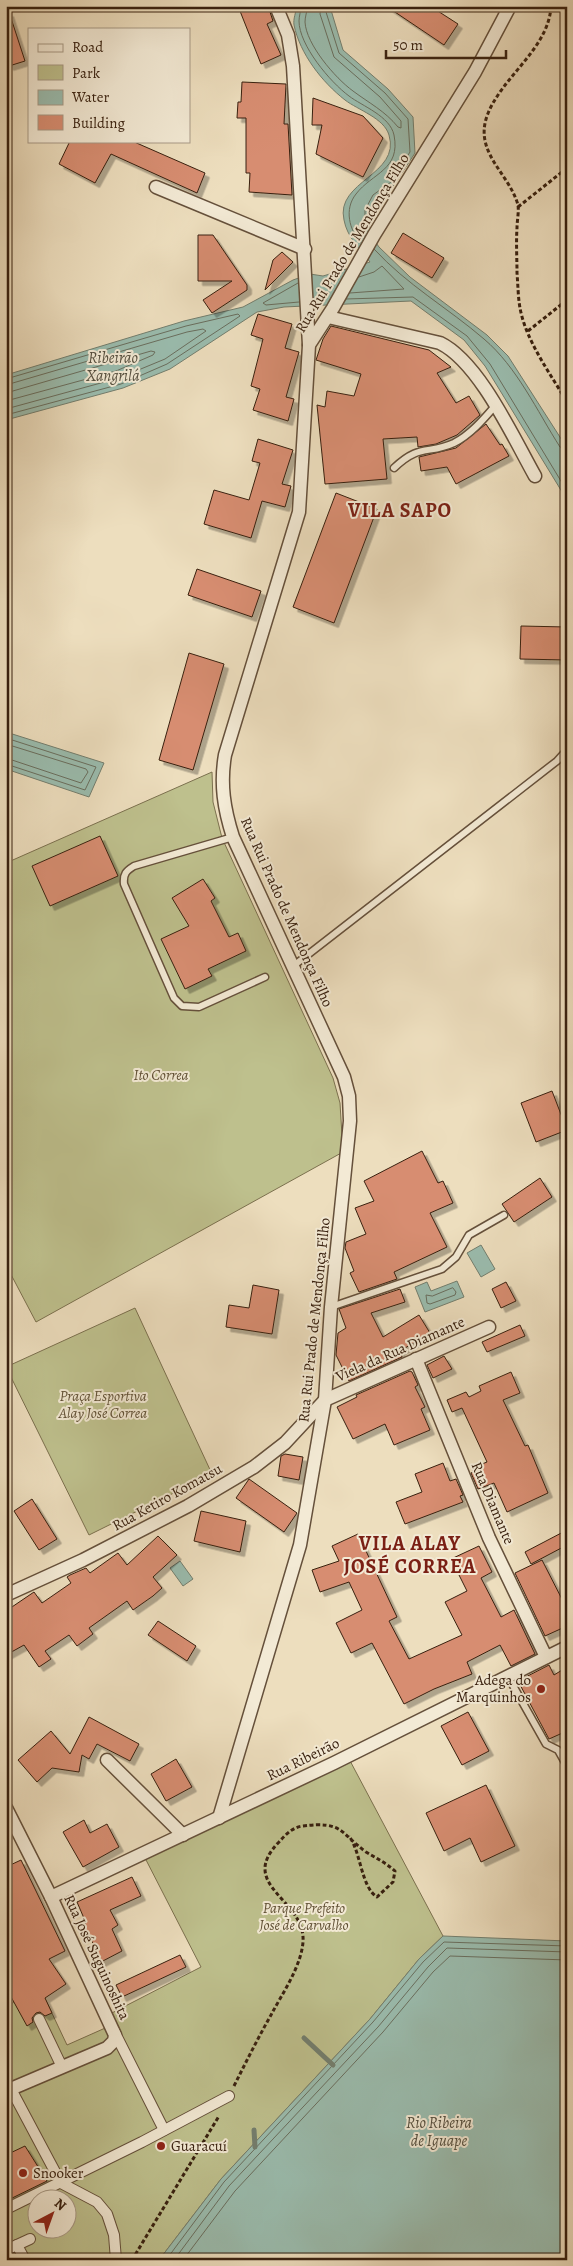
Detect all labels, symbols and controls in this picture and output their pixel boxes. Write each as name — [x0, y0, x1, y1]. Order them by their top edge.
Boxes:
legend — [28, 28, 190, 142]
scale bar — [386, 28, 506, 60]
text: 50 m — [393, 35, 423, 55]
text: Road — [72, 37, 104, 57]
text: Park — [72, 63, 101, 83]
text: Water — [71, 87, 109, 107]
text: Building — [72, 113, 125, 133]
street label: Rua Rui Prado de Mendonça Filho — [290, 150, 414, 336]
water label: Ribeirão Xangrilá — [85, 347, 140, 387]
district label: VILA SAPO — [347, 497, 452, 524]
street label: Rua Rui Prado de Mendonça Filho — [236, 814, 338, 1010]
park label: Ito Correa — [134, 1065, 189, 1085]
street label: Rua Rui Prado de Mendonça Filho — [293, 1217, 335, 1423]
street label: Viela da Rua Diamante — [331, 1311, 468, 1387]
park label: Praça Esportiva Alay José Correa — [58, 1386, 147, 1423]
street label: Rua Ketiro Komatsu — [108, 1458, 226, 1535]
street label: Rua Diamante — [467, 1459, 519, 1548]
district label: VILA ALAY JOSÉ CORREA — [343, 1530, 477, 1580]
place label: Adega do Marquinhos — [456, 1670, 531, 1707]
marker: Adega do Marquinhos — [535, 1683, 547, 1695]
street label: Rua Ribeirão — [263, 1733, 343, 1785]
street label: Rua José Suguinoshita — [59, 1891, 135, 2023]
park label: Parque Prefeito José de Carvalho — [258, 1898, 349, 1935]
water label: Rio Ribeira de Iguape — [406, 2112, 473, 2152]
place label: Guaracuí — [171, 2136, 227, 2156]
marker: Guaracuí — [155, 2140, 167, 2152]
place label: Snooker — [33, 2163, 84, 2183]
marker: Snooker — [17, 2167, 29, 2179]
north arrow — [28, 2188, 78, 2238]
text: N — [50, 2194, 70, 2215]

